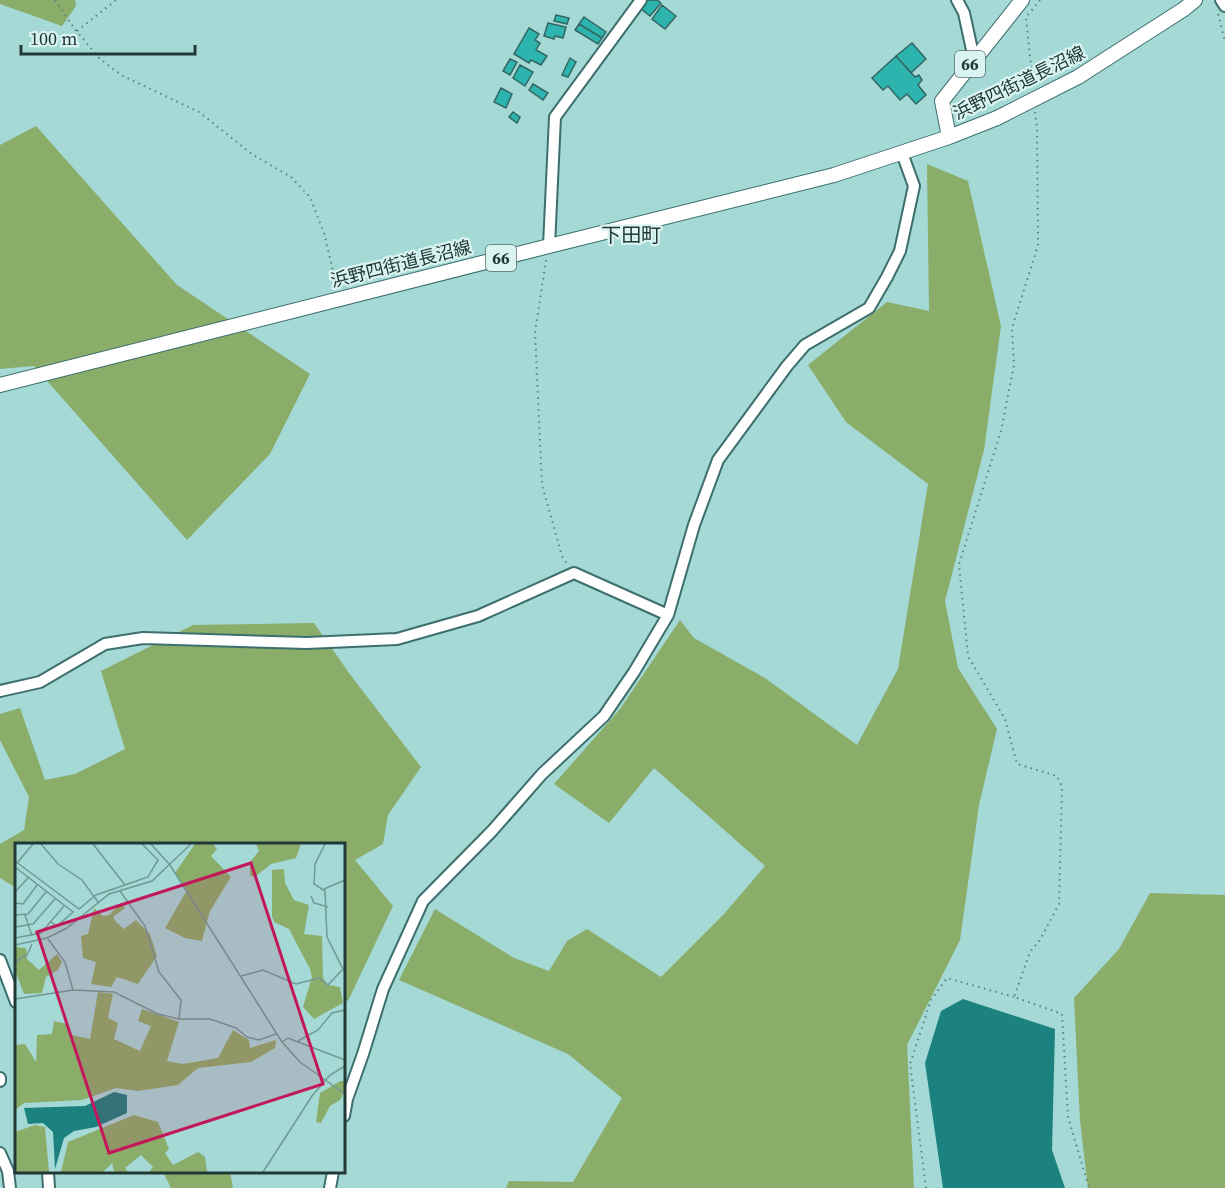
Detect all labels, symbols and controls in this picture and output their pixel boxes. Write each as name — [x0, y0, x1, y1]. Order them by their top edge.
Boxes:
scale bar — [21, 18, 195, 56]
text: 100 m — [30, 26, 77, 51]
street label: 浜野四街道長沼線 — [949, 40, 1089, 125]
road number: 66 — [955, 51, 985, 77]
district label: 下田町 — [601, 221, 661, 249]
street label: 浜野四街道長沼線 — [328, 234, 474, 293]
road number: 66 — [486, 245, 516, 271]
inset map — [15, 843, 345, 1173]

